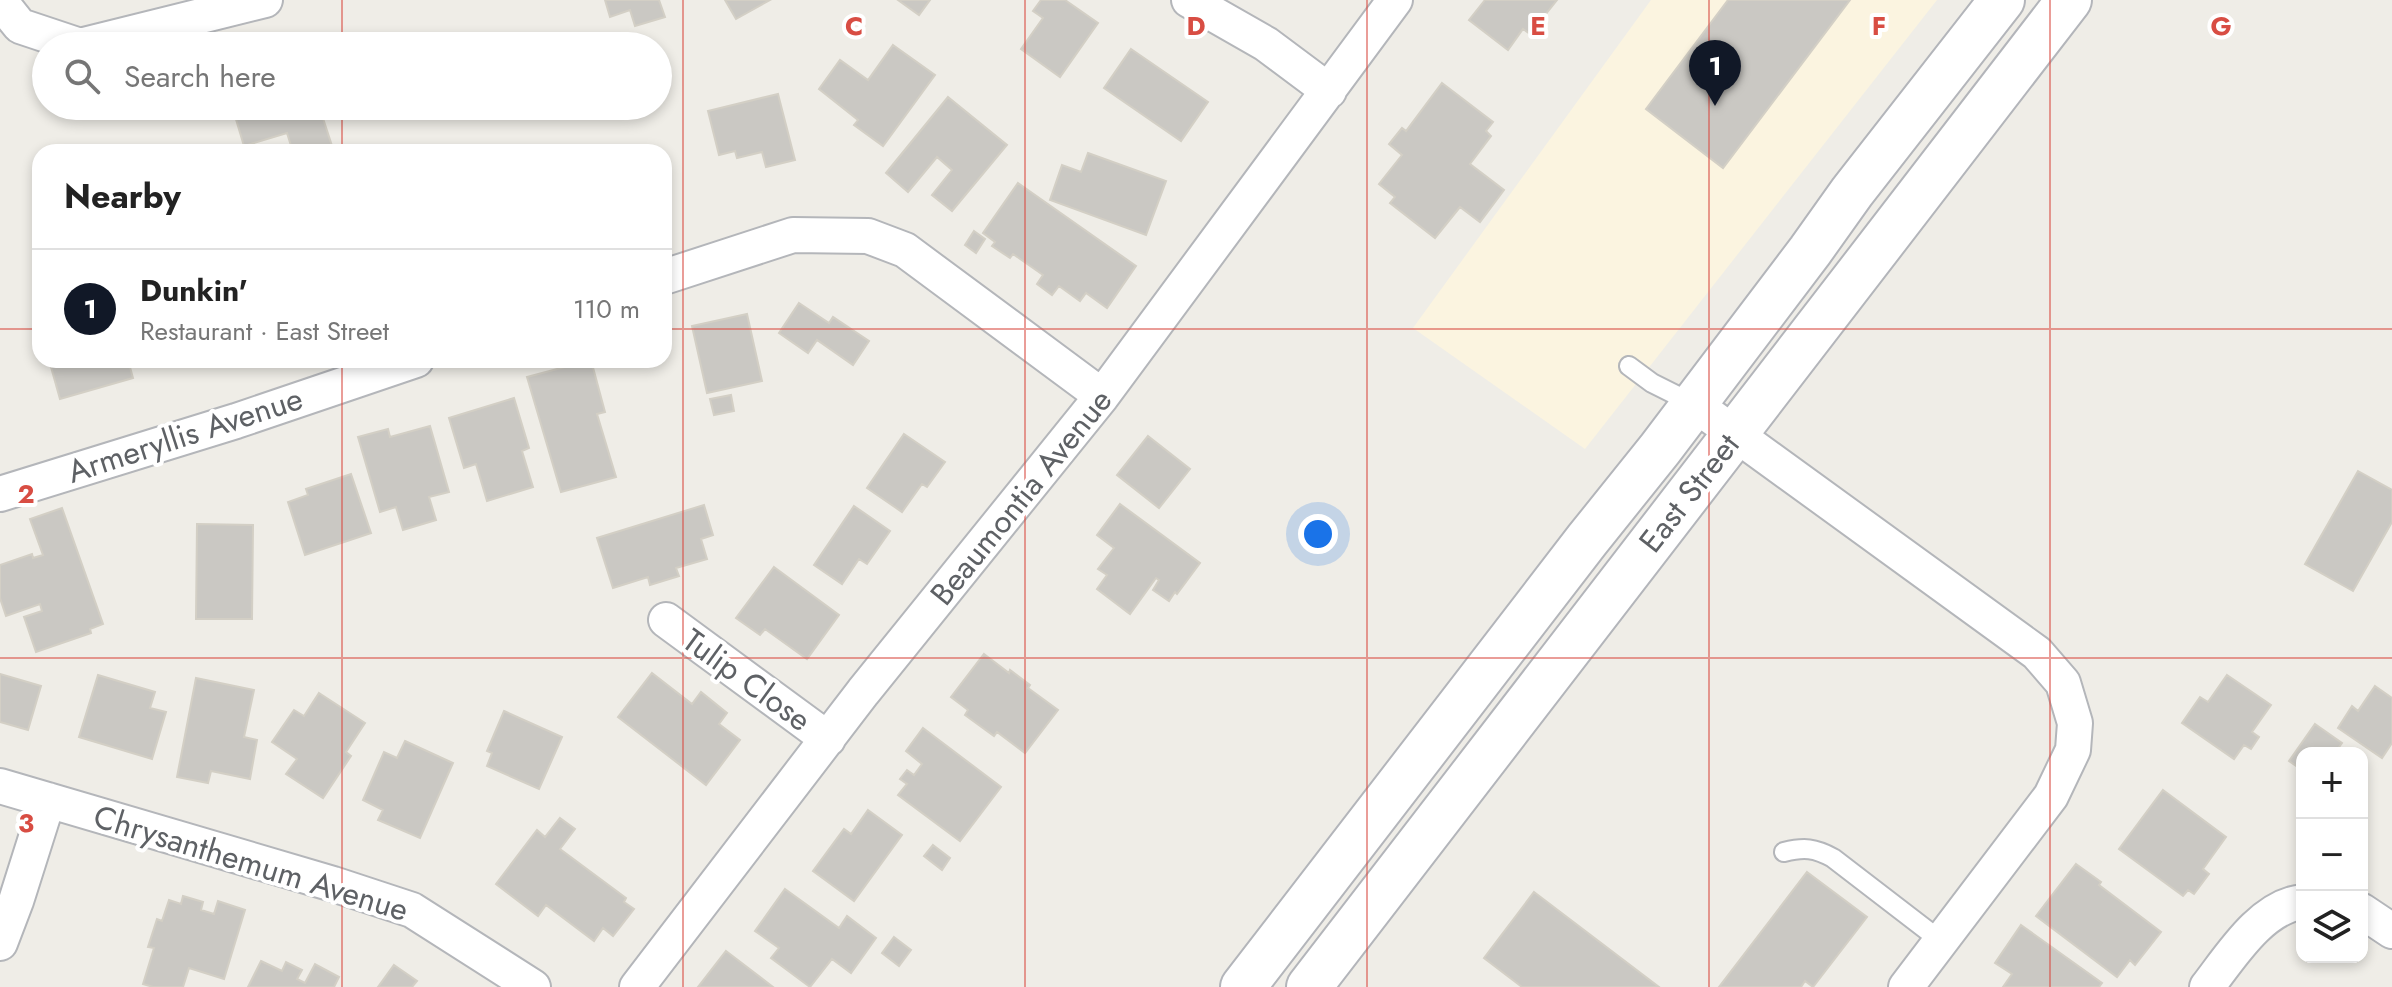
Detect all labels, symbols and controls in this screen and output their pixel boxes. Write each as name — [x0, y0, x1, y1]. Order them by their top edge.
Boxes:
text: C — [845, 7, 863, 45]
text: D — [1186, 7, 1206, 45]
text: E — [1530, 7, 1546, 45]
text: F — [1872, 7, 1886, 45]
text: G — [2210, 7, 2232, 45]
search box — [32, 32, 672, 120]
pin: 1 — [1689, 40, 1741, 106]
icon: search — [60, 54, 104, 98]
text: Search here — [124, 55, 276, 98]
text: Nearby — [64, 172, 181, 221]
text: Dunkin' — [140, 269, 248, 312]
text: 1 — [83, 290, 97, 328]
text: 110 m — [573, 290, 640, 328]
text: Restaurant · East Street — [140, 312, 389, 350]
street label: Armeryllis Avenue — [61, 375, 309, 495]
street label: Beaumontia Avenue — [919, 379, 1123, 615]
street label: East Street — [1628, 424, 1750, 562]
text: 2 — [17, 475, 35, 513]
your location — [1298, 514, 1338, 554]
street label: Tulip Close — [673, 618, 821, 742]
map controls — [2296, 747, 2368, 963]
button: + — [2296, 747, 2368, 819]
street label: Chrysanthemum Avenue — [88, 793, 414, 933]
text: 3 — [18, 804, 34, 842]
button: − — [2296, 819, 2368, 891]
button: layers — [2296, 891, 2368, 963]

